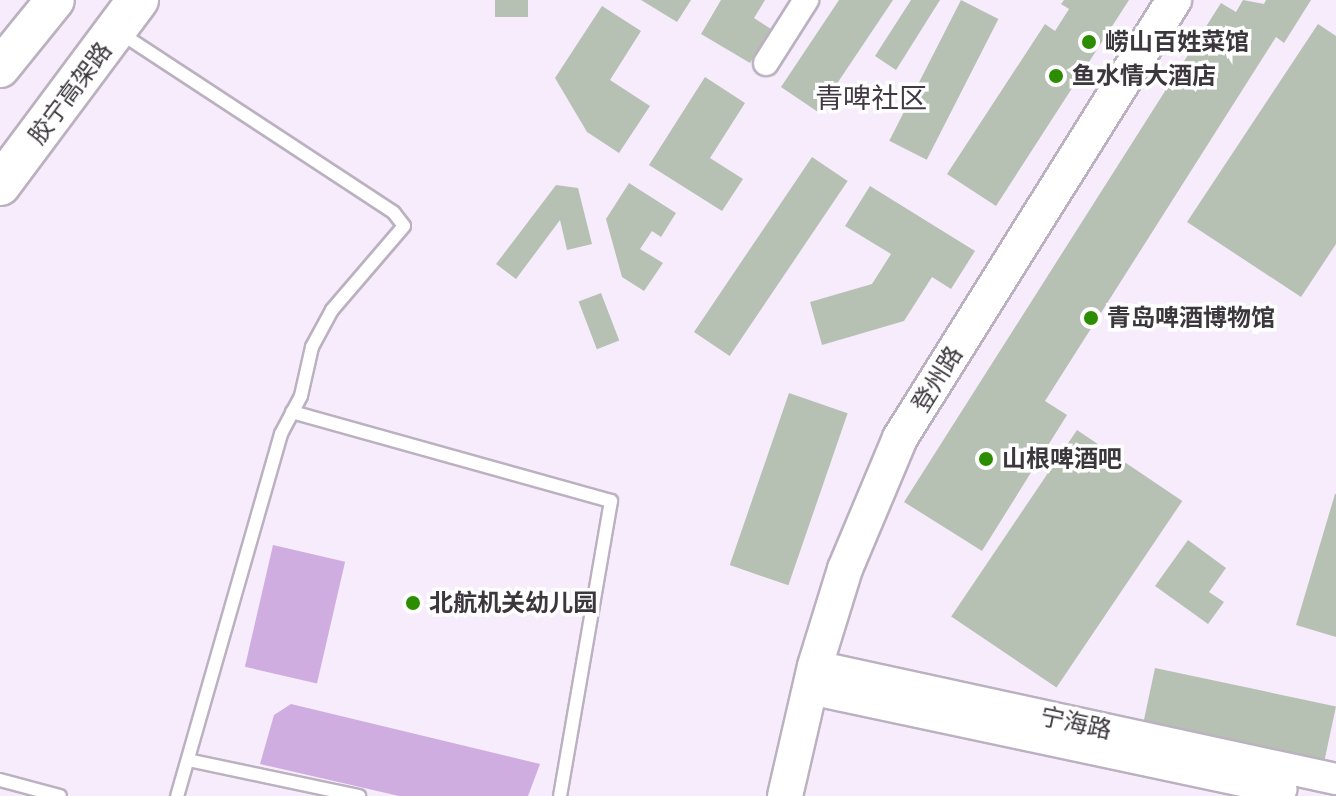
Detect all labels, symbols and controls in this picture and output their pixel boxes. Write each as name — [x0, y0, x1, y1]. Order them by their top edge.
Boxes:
place label: 崂山百姓菜馆 — [1105, 28, 1249, 56]
marker: 崂山百姓菜馆 — [1080, 33, 1098, 51]
street label: 胶宁高架路 — [22, 36, 118, 150]
place label: 鱼水情大酒店 — [1072, 62, 1216, 90]
marker: 鱼水情大酒店 — [1047, 67, 1065, 85]
district label: 青啤社区 — [815, 81, 927, 115]
place label: 青岛啤酒博物馆 — [1107, 304, 1275, 332]
marker: 青岛啤酒博物馆 — [1082, 309, 1100, 327]
street label: 登州路 — [906, 341, 968, 417]
place label: 山根啤酒吧 — [1002, 445, 1122, 473]
marker: 山根啤酒吧 — [977, 450, 995, 468]
place label: 北航机关幼儿园 — [429, 589, 597, 617]
marker: 北航机关幼儿园 — [404, 594, 422, 612]
street label: 宁海路 — [1038, 701, 1114, 745]

